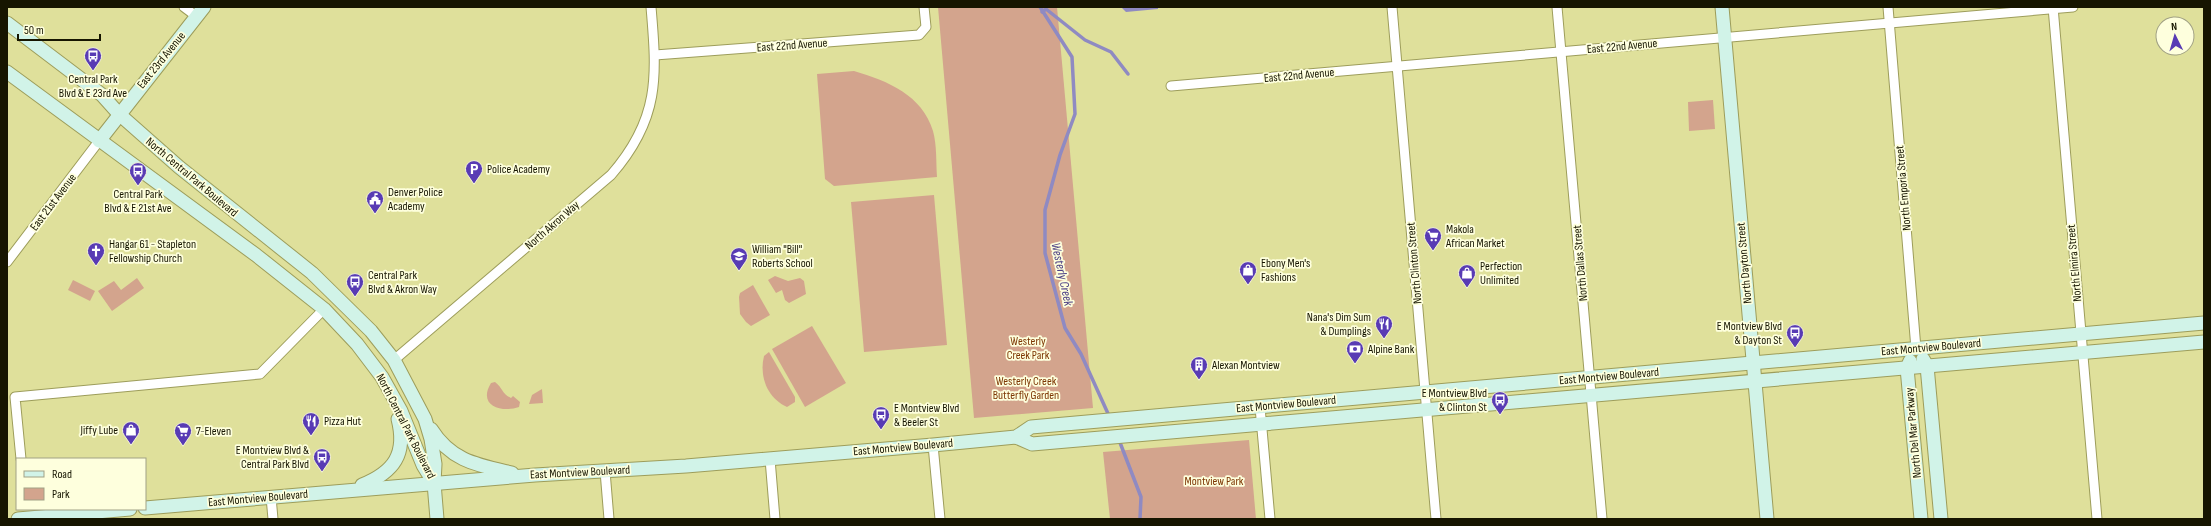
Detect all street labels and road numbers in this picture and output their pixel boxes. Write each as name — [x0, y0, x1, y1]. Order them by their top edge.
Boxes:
street label: East 23rd Avenue — [134, 29, 189, 92]
street label: East 22nd Avenue — [756, 36, 828, 55]
street label: East 22nd Avenue — [1586, 36, 1658, 57]
street label: East 22nd Avenue — [1263, 65, 1335, 86]
street label: North Central Park Boulevard — [142, 134, 241, 220]
street label: North Emporia Street — [1892, 144, 1915, 231]
street label: East 21st Avenue — [27, 171, 80, 234]
street label: North Akron Way — [522, 197, 583, 253]
street label: North Clinton Street — [1403, 221, 1426, 304]
street label: North Dayton Street — [1733, 221, 1756, 304]
street label: North Elmira Street — [2064, 223, 2085, 302]
street label: North Dallas Street — [1570, 224, 1591, 302]
street label: East Montview Boulevard — [1880, 336, 1982, 359]
street label: East Montview Boulevard — [1558, 365, 1660, 388]
street label: North Central Park Boulevard — [373, 371, 439, 481]
street label: North Del Mar Parkway — [1902, 387, 1925, 479]
street label: East Montview Boulevard — [1235, 393, 1337, 416]
street label: East Montview Boulevard — [852, 436, 954, 459]
street label: East Montview Boulevard — [530, 462, 630, 483]
street label: East Montview Boulevard — [207, 487, 309, 510]

